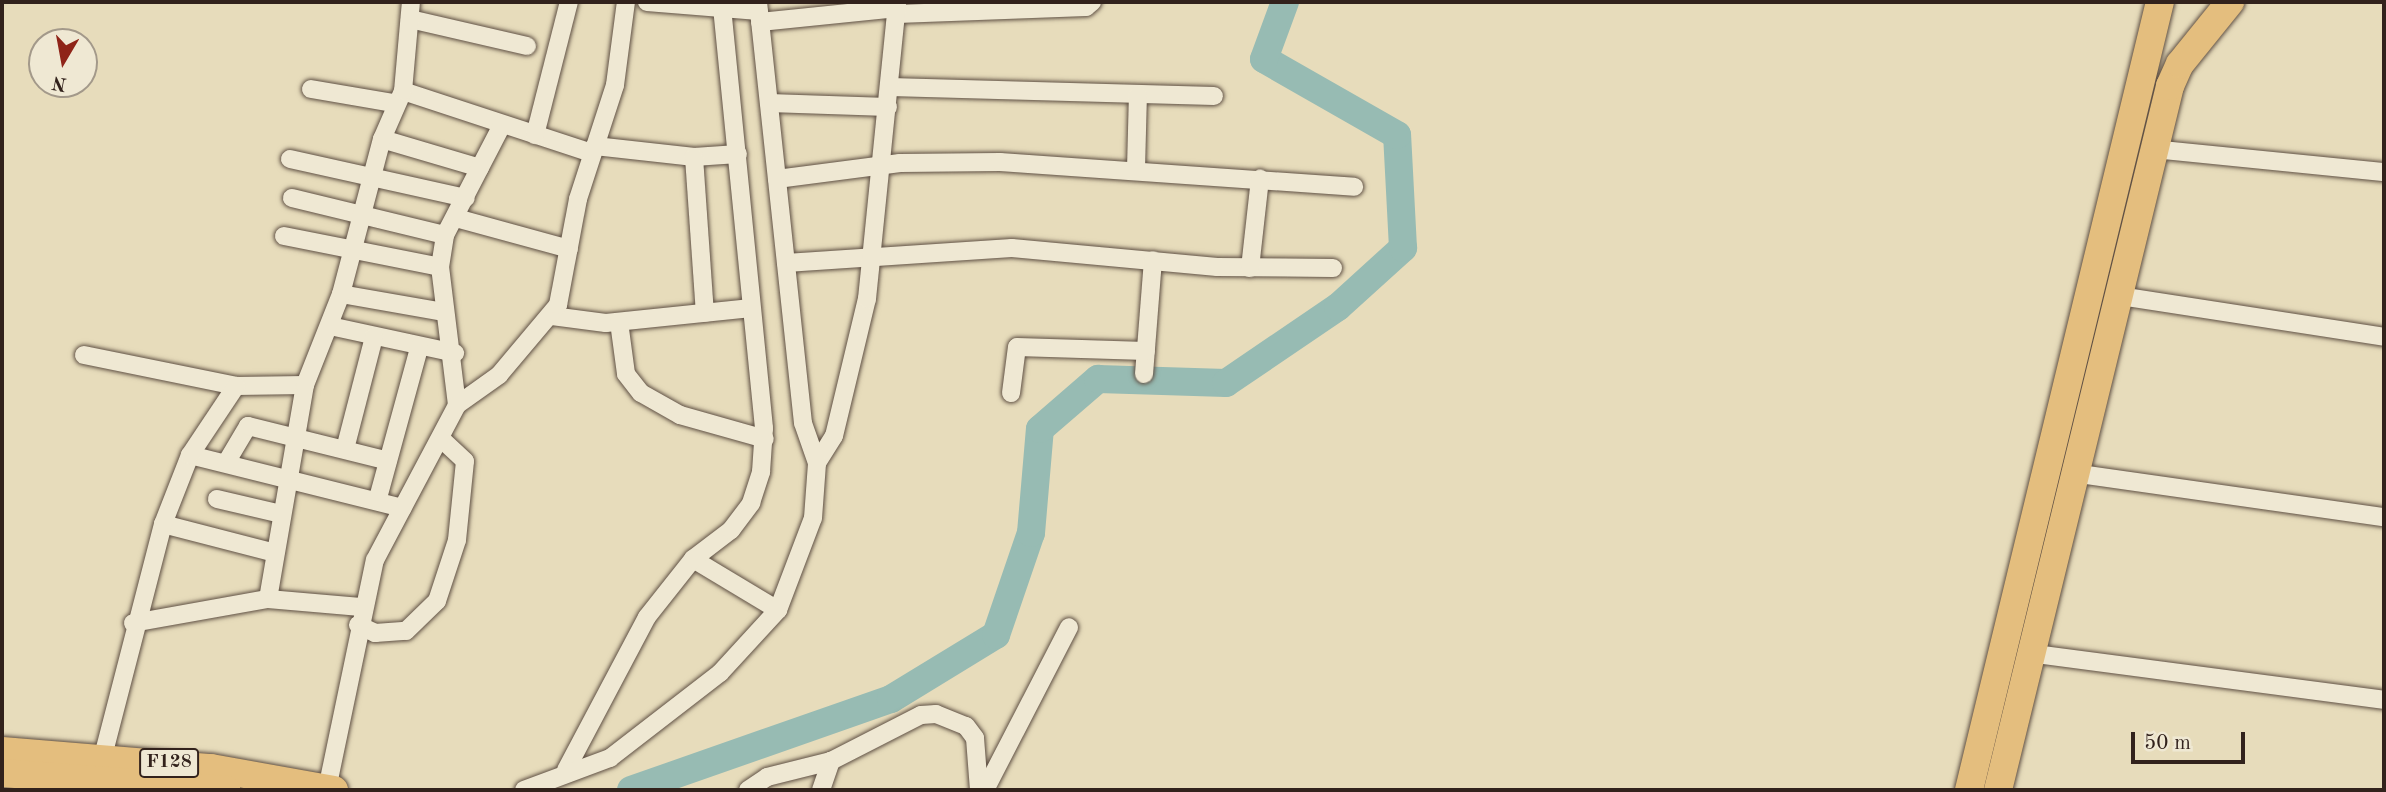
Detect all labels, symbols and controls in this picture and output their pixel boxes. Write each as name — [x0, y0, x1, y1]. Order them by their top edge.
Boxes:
north arrow — [28, 28, 98, 98]
text: N — [51, 72, 68, 93]
scale bar — [2134, 718, 2248, 762]
text: 50 m — [2144, 733, 2191, 754]
road number: F128 — [138, 748, 200, 778]

